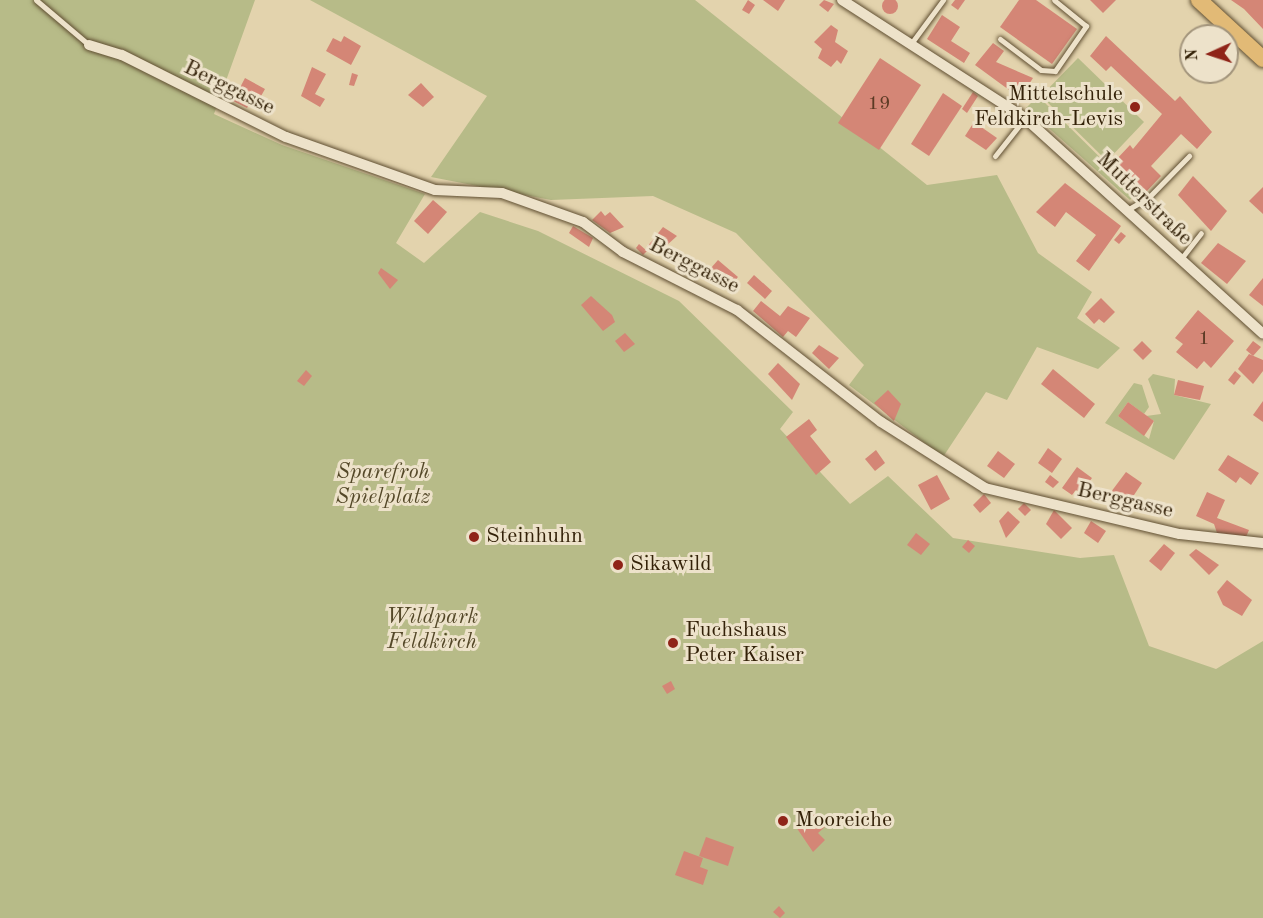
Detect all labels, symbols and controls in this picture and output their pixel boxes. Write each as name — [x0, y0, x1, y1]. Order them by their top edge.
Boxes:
north arrow — [1179, 24, 1239, 84]
text: N — [1185, 48, 1201, 61]
street label: Berggasse — [179, 55, 279, 121]
place label: Mittelschule Feldkirch-Levis — [974, 81, 1123, 132]
house number: 19 — [867, 92, 891, 116]
marker: Mittelschule Feldkirch-Levis — [1128, 100, 1142, 114]
street label: Mutterstraße — [1090, 147, 1198, 251]
street label: Berggasse — [644, 232, 744, 300]
house number: 1 — [1198, 327, 1210, 351]
park label: Sparefroh Spielplatz — [335, 459, 431, 511]
street label: Berggasse — [1074, 477, 1176, 525]
place label: Steinhuhn — [486, 524, 583, 550]
marker: Steinhuhn — [467, 530, 481, 544]
place label: Sikawild — [630, 552, 712, 578]
marker: Sikawild — [611, 558, 625, 572]
park label: Wildpark Feldkirch — [386, 604, 478, 656]
place label: Fuchshaus Peter Kaiser — [685, 617, 804, 668]
marker: Fuchshaus Peter Kaiser — [666, 636, 680, 650]
place label: Mooreiche — [795, 808, 892, 834]
marker: Mooreiche — [776, 814, 790, 828]

